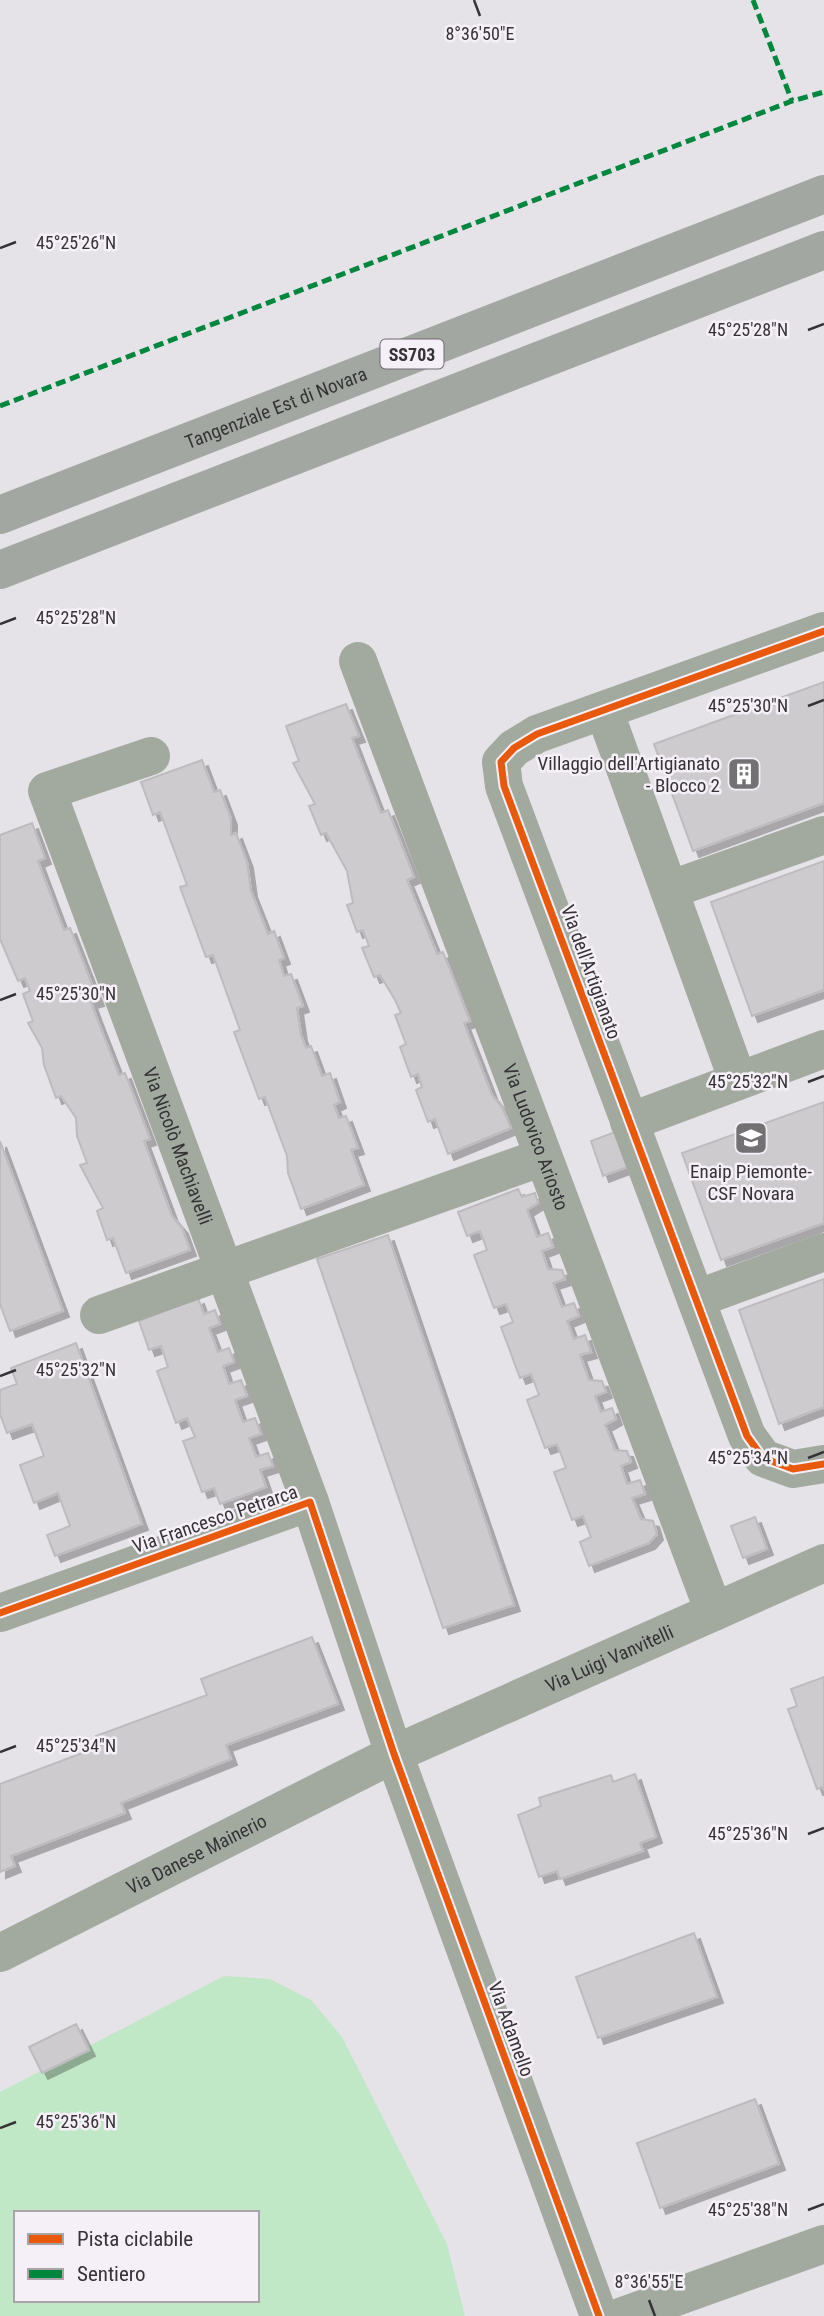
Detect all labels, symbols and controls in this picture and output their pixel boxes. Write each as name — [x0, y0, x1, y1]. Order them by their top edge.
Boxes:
text: 8°36'50"E — [445, 23, 515, 44]
text: 45°25'26"N — [36, 232, 116, 253]
text: 45°25'28"N — [708, 319, 788, 340]
road number: SS703 — [380, 340, 444, 368]
street label: Tangenziale Est di Novara — [182, 362, 370, 453]
text: 45°25'28"N — [36, 607, 116, 628]
text: 45°25'30"N — [708, 695, 788, 716]
place label: Villaggio dell'Artigianato - Blocco 2 — [538, 752, 720, 797]
building icon: Villaggio dell'Artigianato - Blocco 2 — [725, 755, 763, 793]
street label: Via dell'Artigianato — [556, 902, 626, 1042]
text: 45°25'30"N — [36, 983, 116, 1004]
street label: Via Ludovico Ariosto — [498, 1060, 574, 1213]
street label: Via Nicolò Machiavelli — [139, 1064, 218, 1228]
text: 45°25'32"N — [708, 1071, 788, 1092]
school or university icon: Enaip Piemonte- CSF Novara — [732, 1119, 770, 1157]
place label: Enaip Piemonte- CSF Novara — [690, 1160, 812, 1205]
text: 45°25'32"N — [36, 1359, 116, 1380]
text: 45°25'34"N — [708, 1447, 788, 1468]
street label: Via Francesco Petrarca — [129, 1480, 301, 1558]
street label: Via Luigi Vanvitelli — [542, 1620, 677, 1697]
text: 45°25'34"N — [36, 1735, 116, 1756]
street label: Via Danese Mainerio — [122, 1809, 270, 1899]
text: 45°25'36"N — [708, 1823, 788, 1844]
street label: Via Adamello — [483, 1978, 539, 2080]
text: 45°25'36"N — [36, 2111, 116, 2132]
text: 45°25'38"N — [708, 2199, 788, 2220]
legend — [14, 2211, 259, 2302]
text: Pista ciclabile — [77, 2227, 193, 2251]
text: Sentiero — [77, 2262, 146, 2286]
text: 8°36'55"E — [614, 2271, 684, 2292]

